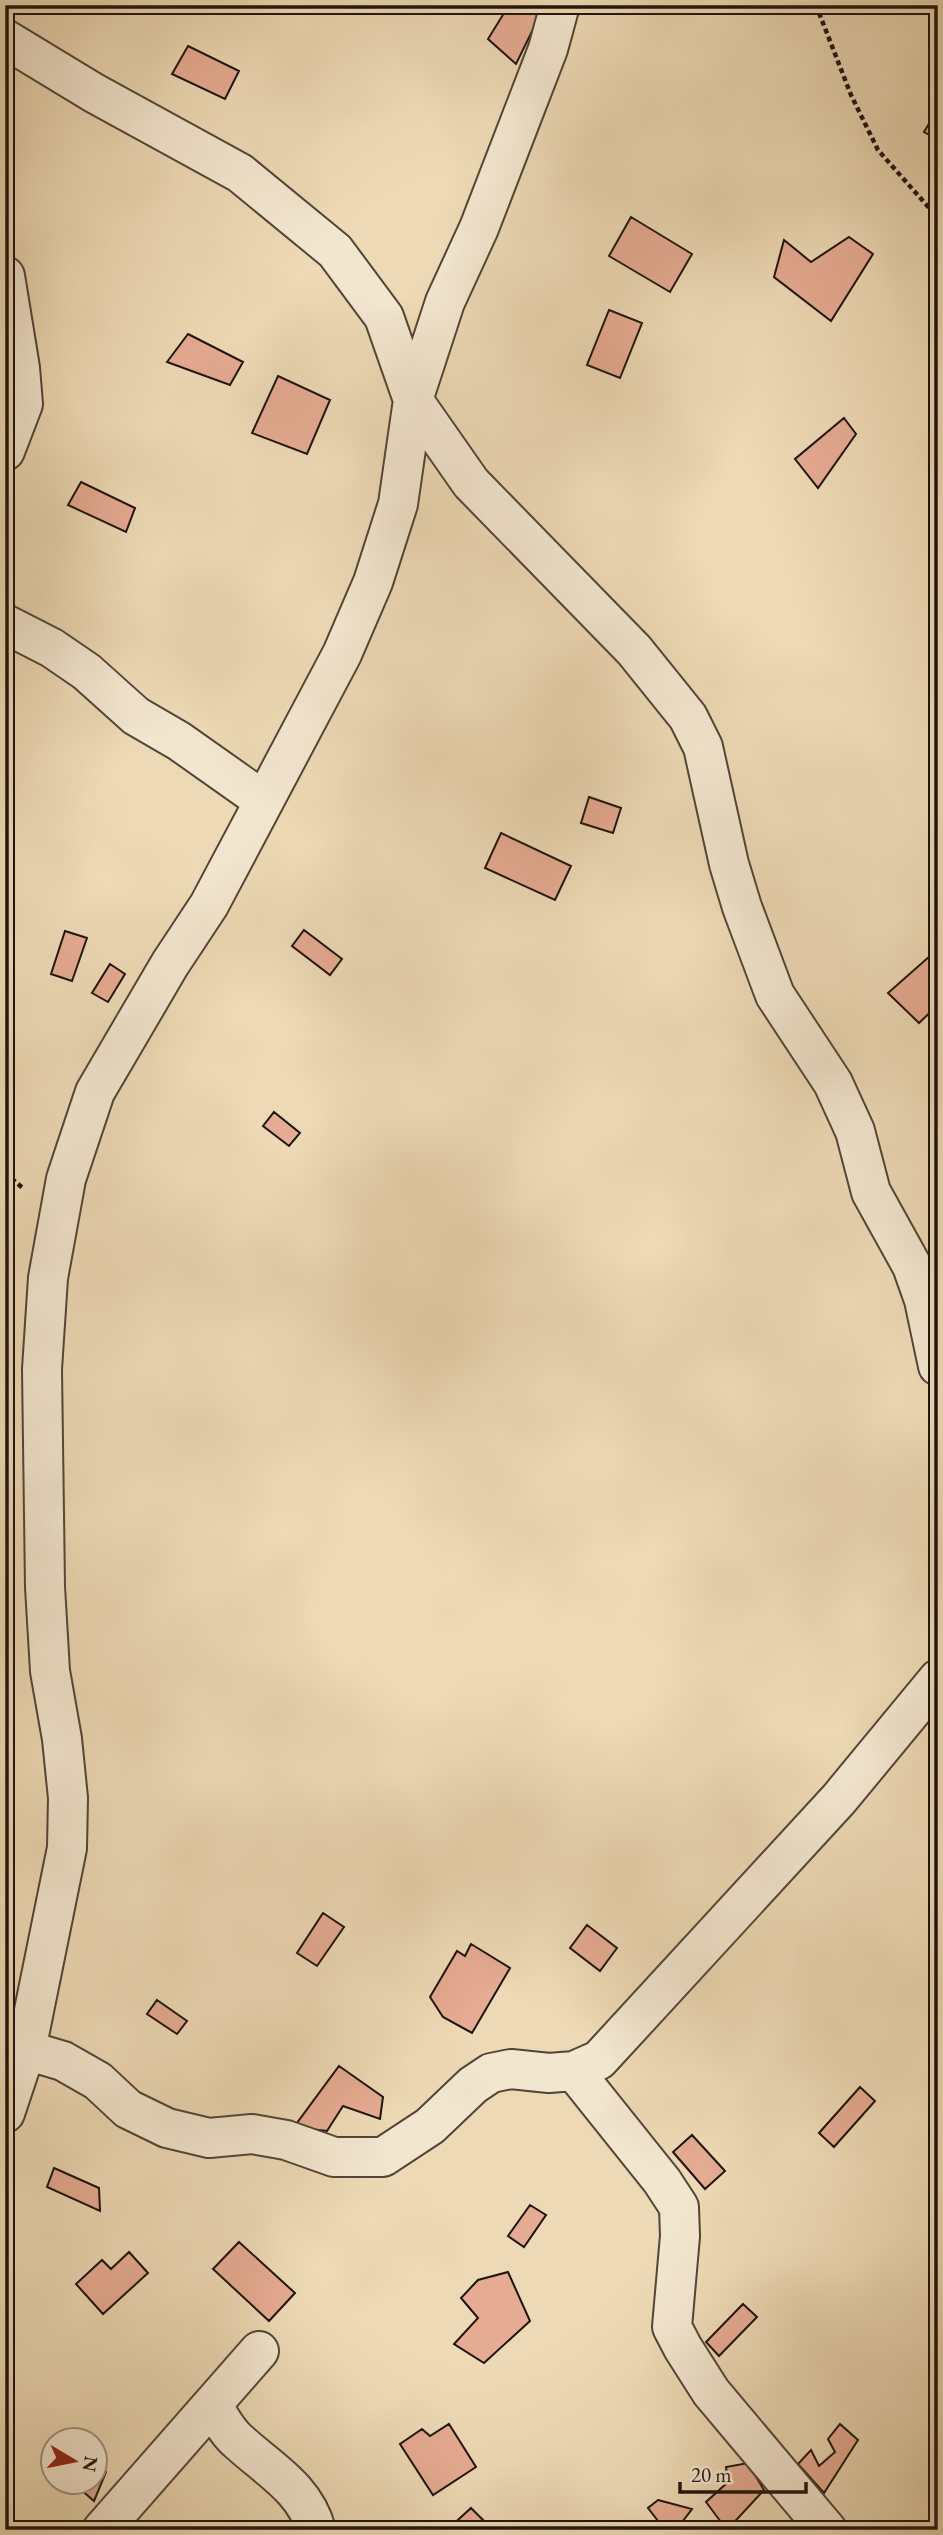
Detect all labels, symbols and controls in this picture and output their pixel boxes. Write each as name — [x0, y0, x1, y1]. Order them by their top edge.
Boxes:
north arrow — [38, 2426, 108, 2496]
scale bar — [680, 2451, 806, 2495]
text: N — [76, 2454, 104, 2474]
text: 20 m — [691, 2461, 732, 2488]

